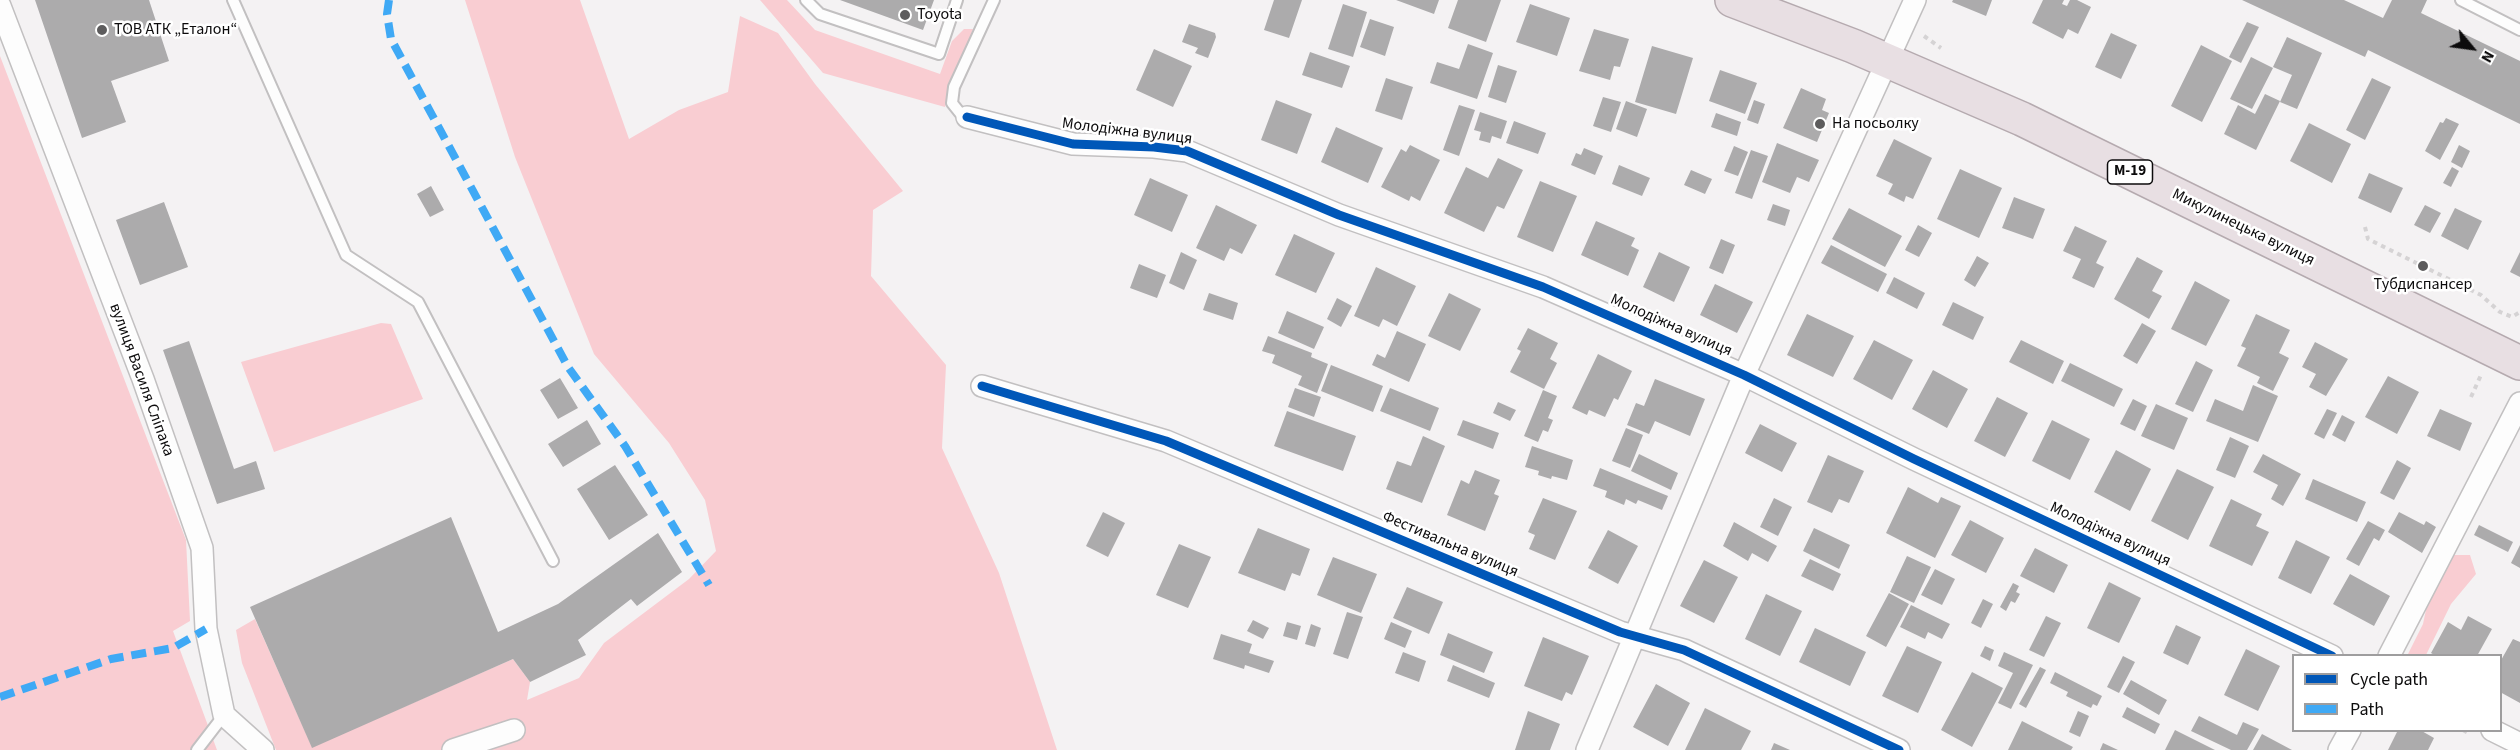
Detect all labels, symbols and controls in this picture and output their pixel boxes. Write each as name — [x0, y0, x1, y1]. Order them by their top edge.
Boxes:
place label: Toyota — [917, 5, 962, 25]
marker: Toyota — [898, 8, 912, 22]
north arrow — [2442, 18, 2502, 78]
place label: ТОВ АТК „Еталон“ — [114, 20, 237, 40]
marker: ТОВ АТК „Еталон“ — [95, 23, 109, 37]
text: N — [2476, 47, 2500, 67]
street label: Молодіжна вулиця — [1061, 114, 1193, 150]
place label: На посьолку — [1832, 114, 1919, 134]
marker: На посьолку — [1813, 117, 1827, 131]
road number: М-19 — [2108, 160, 2152, 184]
street label: Микулинецька вулиця — [2169, 185, 2317, 271]
marker: Тубдиспансер — [2416, 259, 2430, 273]
place label: Тубдиспансер — [2374, 275, 2472, 295]
street label: Молодіжна вулиця — [1607, 291, 1735, 361]
street label: вулиця Василя Сліпака — [104, 301, 178, 459]
street label: Молодіжна вулиця — [2046, 499, 2174, 571]
street label: Фестивальна вулиця — [1379, 508, 1521, 582]
legend — [2292, 654, 2502, 732]
text: Cycle path — [2350, 667, 2428, 692]
text: Path — [2350, 697, 2384, 722]

